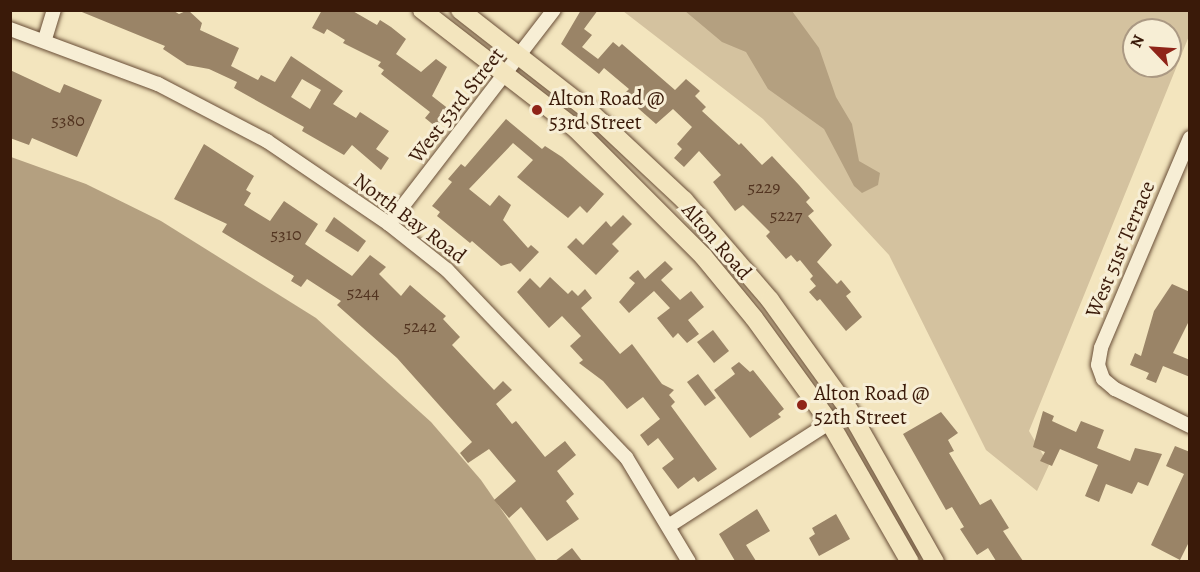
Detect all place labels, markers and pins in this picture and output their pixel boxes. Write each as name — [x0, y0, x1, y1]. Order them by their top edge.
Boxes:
place label: Alton Road @ 53rd Street — [549, 85, 664, 135]
marker: Alton Road @ 53rd Street — [530, 103, 544, 117]
place label: Alton Road @ 52th Street — [814, 380, 929, 430]
marker: Alton Road @ 52th Street — [795, 398, 809, 412]

